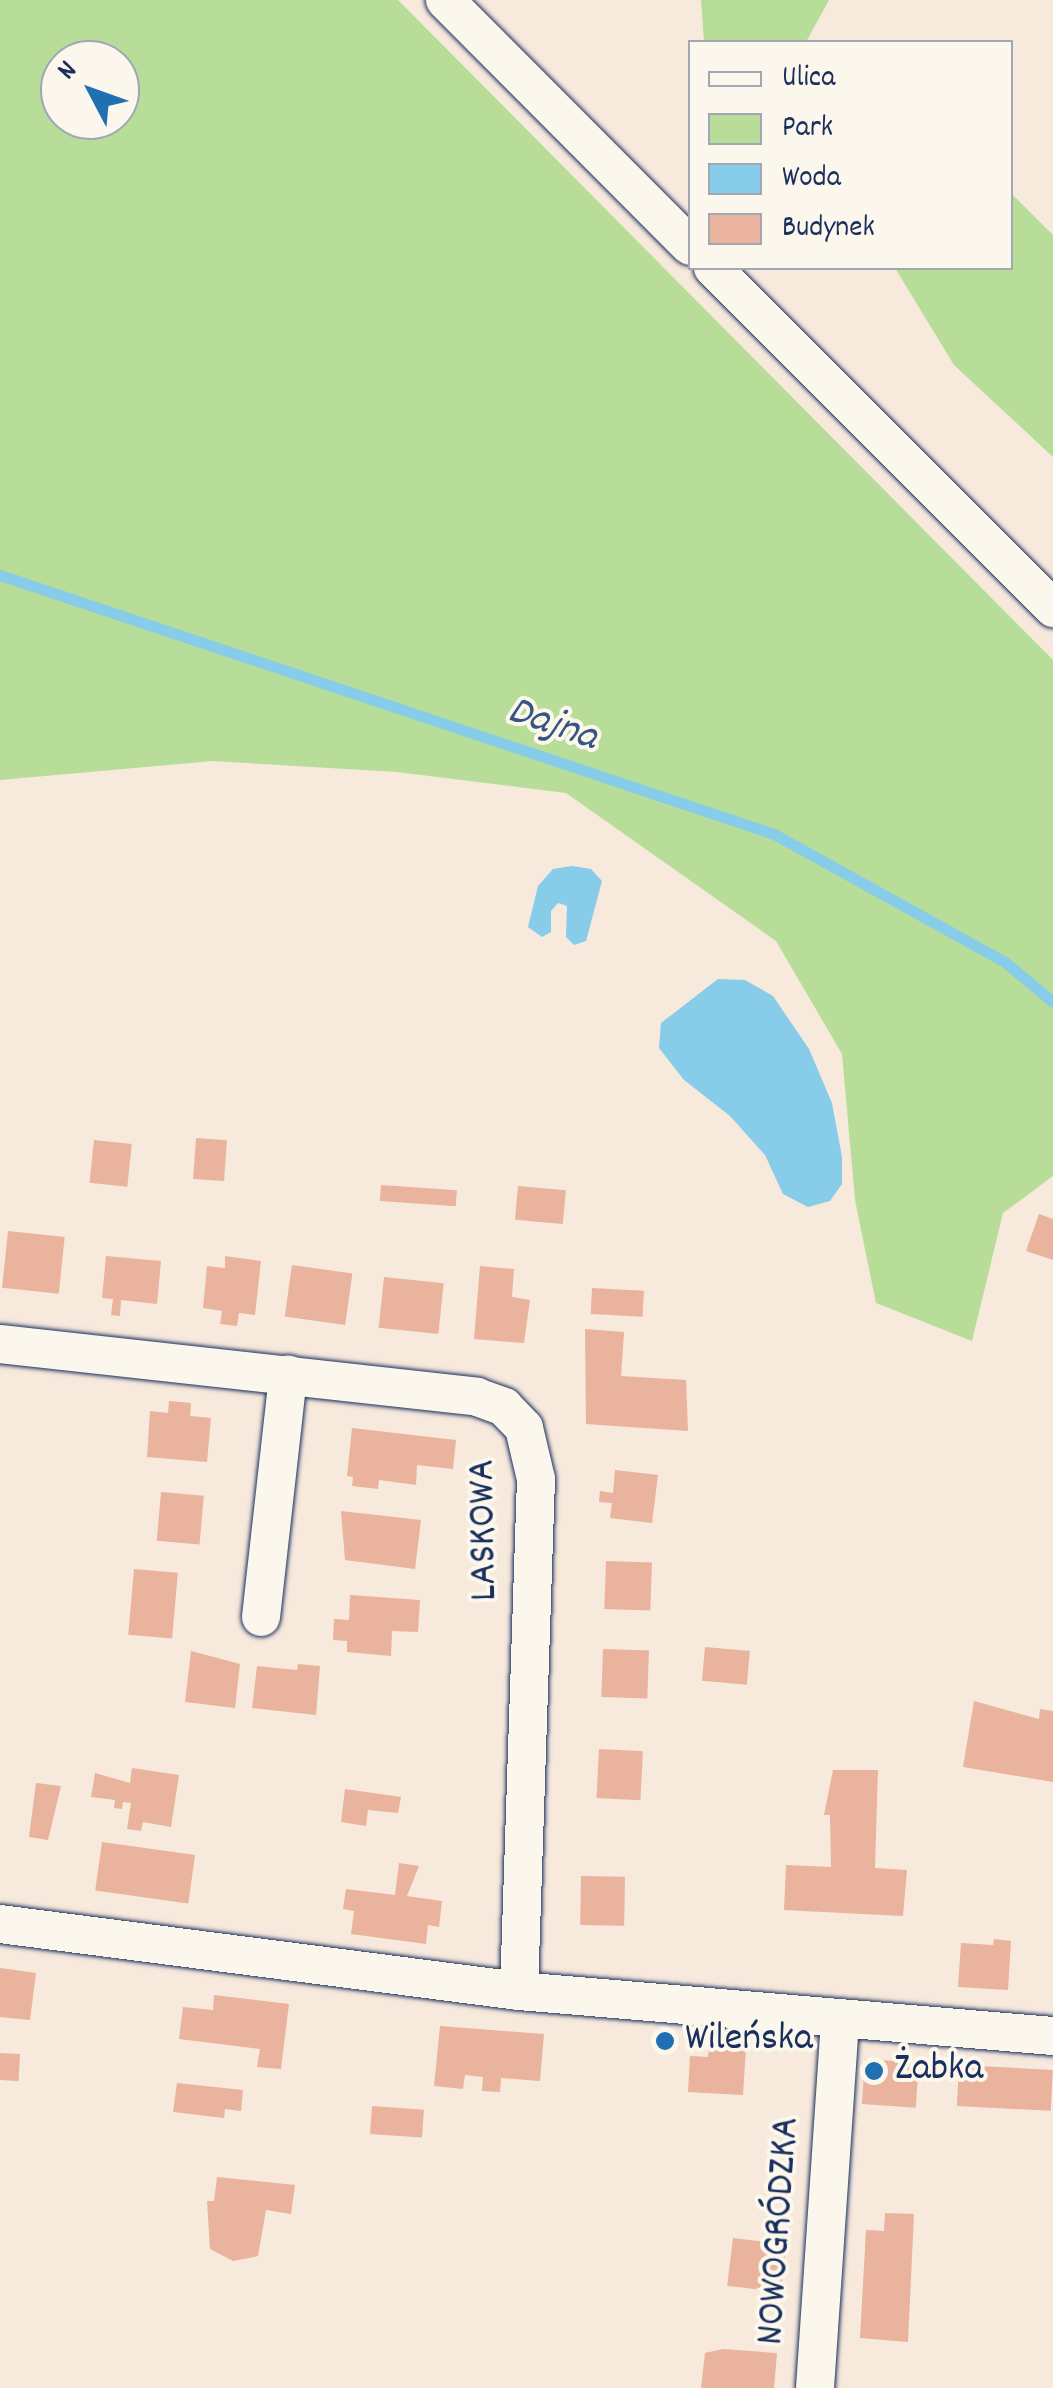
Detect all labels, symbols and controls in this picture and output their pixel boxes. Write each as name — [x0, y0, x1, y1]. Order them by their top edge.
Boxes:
north arrow — [40, 40, 140, 140]
legend — [688, 40, 1013, 270]
text: N — [49, 53, 89, 90]
text: Ulica — [782, 58, 835, 101]
text: Park — [782, 108, 833, 151]
text: Woda — [782, 158, 841, 201]
text: Budynek — [782, 208, 875, 251]
water label: Dajna — [501, 687, 603, 765]
street label: LASKOWA — [461, 1459, 511, 1601]
place label: Wileńska — [685, 2017, 813, 2065]
marker: Wileńska — [654, 2030, 676, 2052]
place label: Żabka — [894, 2047, 983, 2095]
marker: Żabka — [863, 2060, 885, 2082]
street label: NOWOGRÓDZKA — [749, 2115, 813, 2347]

